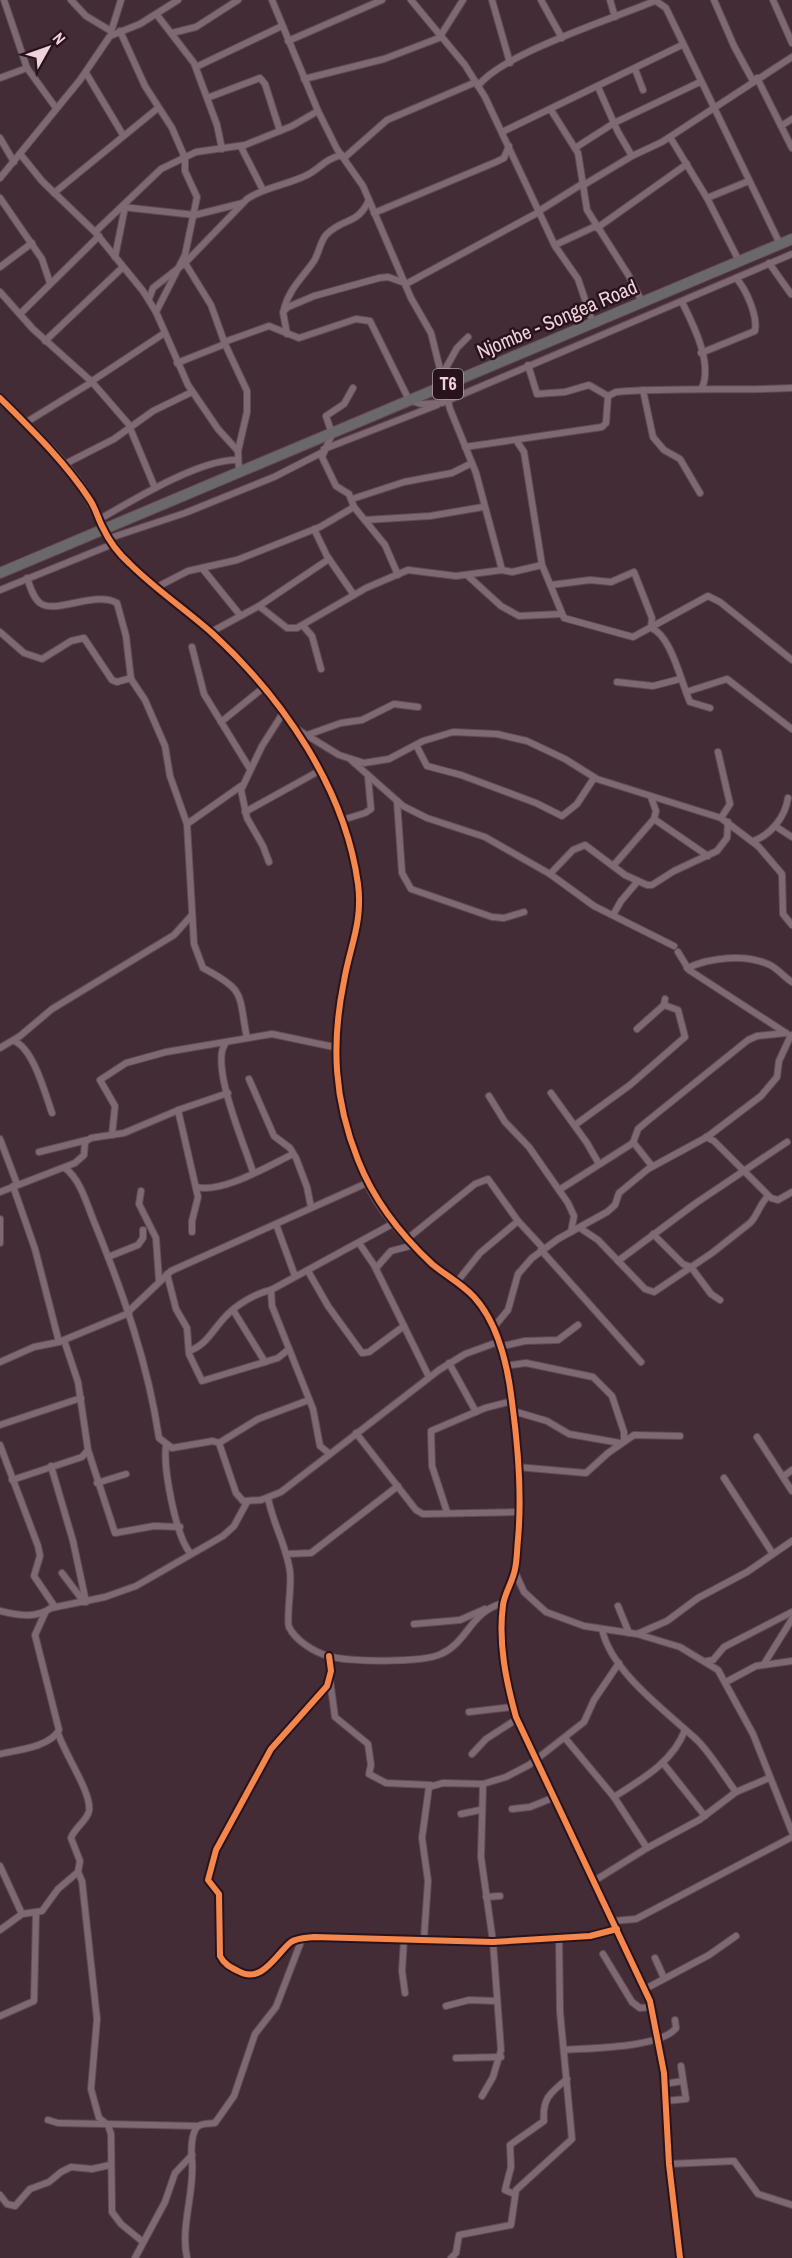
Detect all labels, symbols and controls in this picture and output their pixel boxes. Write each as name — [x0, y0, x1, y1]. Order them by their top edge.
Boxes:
north arrow — [18, 18, 78, 78]
text: N — [48, 28, 71, 49]
street label: Njombe - Songea Road — [473, 273, 641, 364]
road number: T6 — [433, 369, 463, 399]

